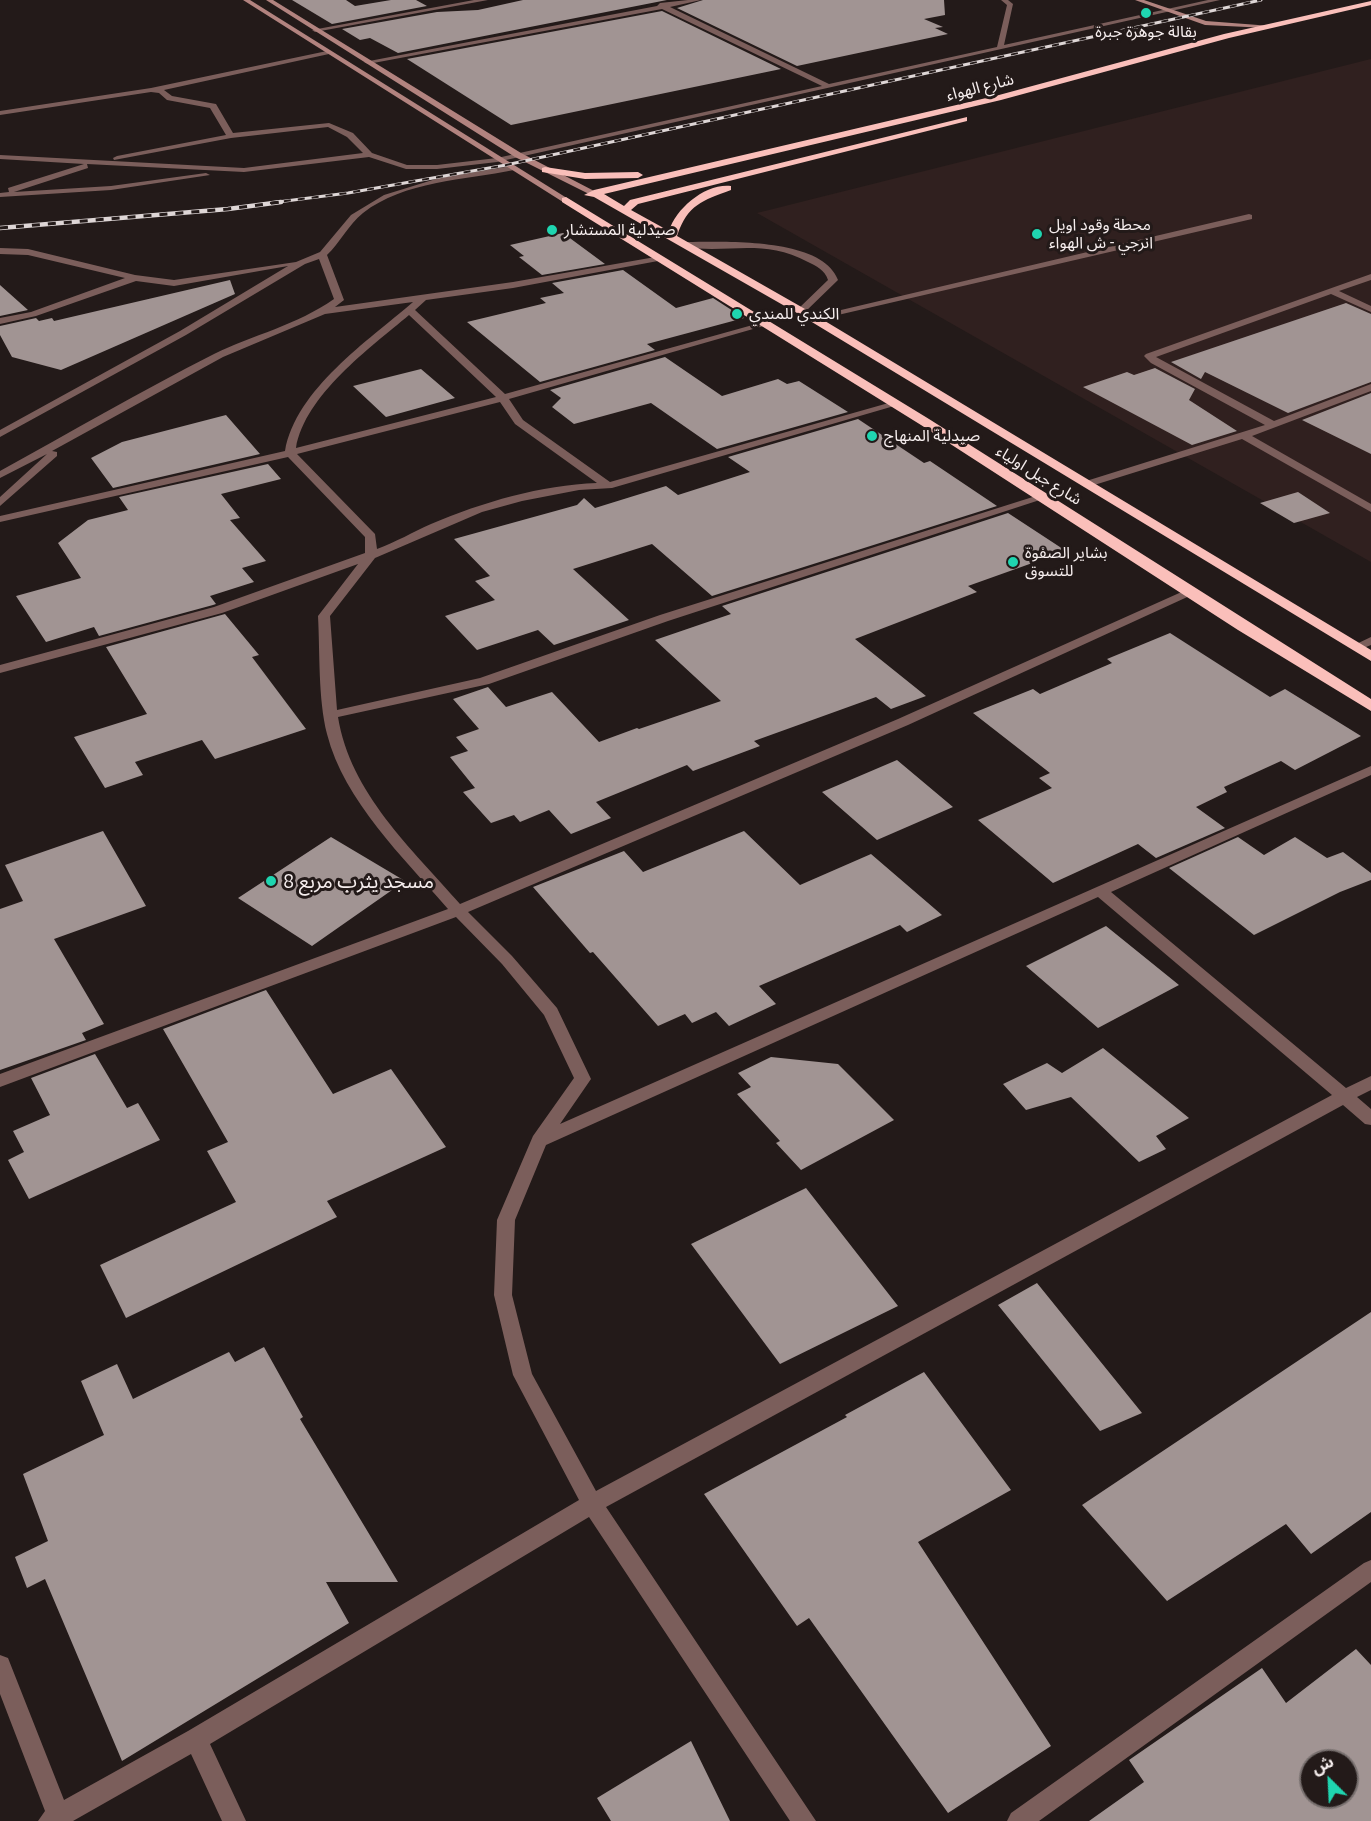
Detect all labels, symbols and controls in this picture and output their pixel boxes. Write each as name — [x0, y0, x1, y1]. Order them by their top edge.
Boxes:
marker: بقالة جوهرة جبرة — [1139, 6, 1153, 20]
place label: بقالة جوهرة جبرة — [1095, 22, 1197, 42]
street label: شارع الهواء — [944, 69, 1016, 105]
place label: محطة وقود اويل انرجي - ش الهواء — [1049, 215, 1153, 253]
place label: صيدلية المستشار — [564, 220, 675, 240]
marker: صيدلية المستشار — [545, 223, 559, 237]
marker: محطة وقود اويل انرجي - ش الهواء — [1030, 227, 1044, 241]
place label: الكندي للمندي — [749, 304, 839, 324]
marker: الكندي للمندي — [730, 307, 744, 321]
place label: صيدلية المنهاج — [884, 426, 980, 446]
marker: صيدلية المنهاج — [865, 429, 879, 443]
street label: شارع جبل اولياء — [993, 441, 1085, 509]
place label: بشاير الصفوة للتسوق — [1025, 543, 1107, 581]
marker: بشاير الصفوة للتسوق — [1006, 555, 1020, 569]
place label: مسجد يثرب مربع 8 — [283, 869, 434, 893]
marker: مسجد يثرب مربع 8 — [264, 874, 278, 888]
north arrow — [1299, 1749, 1359, 1809]
text: ش — [1309, 1752, 1336, 1777]

